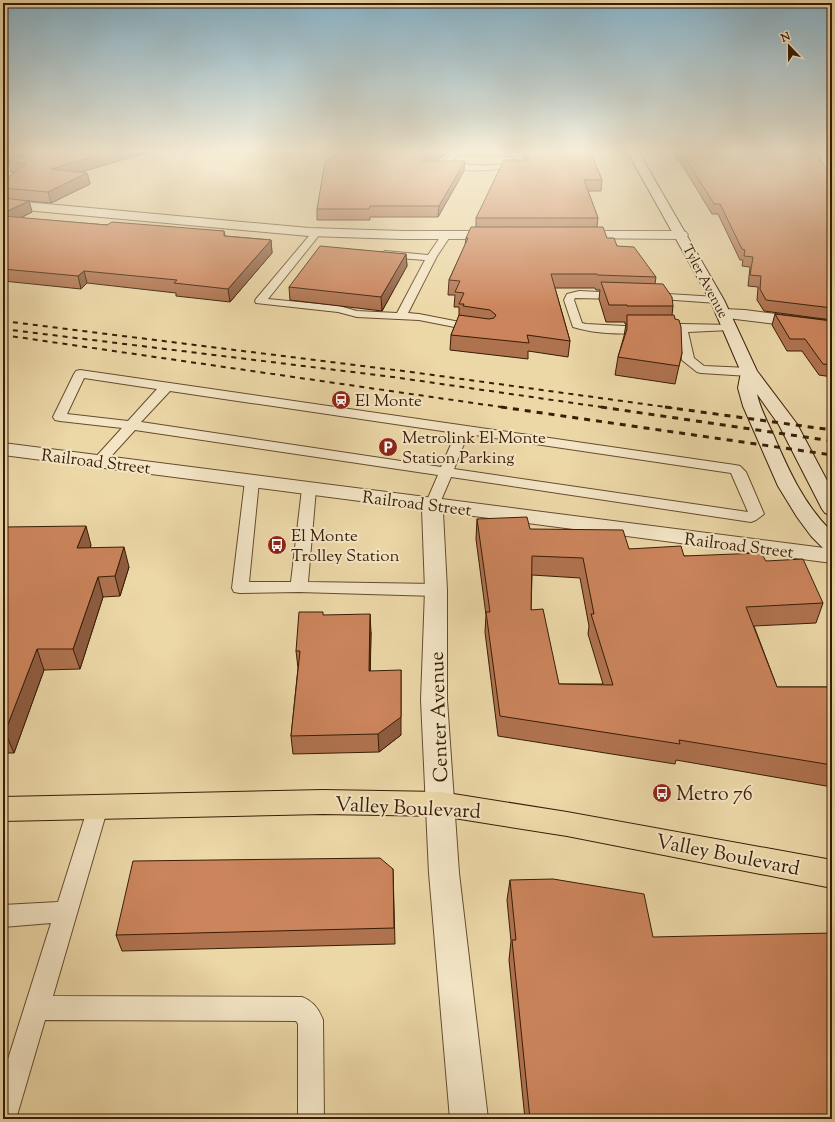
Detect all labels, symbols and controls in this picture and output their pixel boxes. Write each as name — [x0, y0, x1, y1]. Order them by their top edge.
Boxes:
north arrow — [769, 26, 809, 66]
text: N — [778, 29, 793, 47]
street label: Tyler Avenue — [676, 242, 732, 322]
station icon: El Monte — [330, 389, 352, 411]
place label: El Monte — [355, 390, 422, 414]
place label: Metrolink El Monte Station Parking — [402, 427, 546, 471]
parking icon: Metrolink El Monte Station Parking — [377, 436, 399, 458]
street label: Railroad Street — [40, 444, 152, 482]
street label: Railroad Street — [361, 486, 473, 524]
place label: El Monte Trolley Station — [291, 525, 400, 569]
street label: Railroad Street — [683, 528, 795, 566]
bus stop icon: El Monte Trolley Station — [266, 534, 288, 556]
street label: Center Avenue — [424, 651, 457, 783]
place label: Metro 76 — [676, 781, 753, 810]
bus stop icon: Metro 76 — [651, 782, 673, 804]
street label: Valley Boulevard — [334, 791, 482, 828]
street label: Valley Boulevard — [653, 828, 802, 885]

